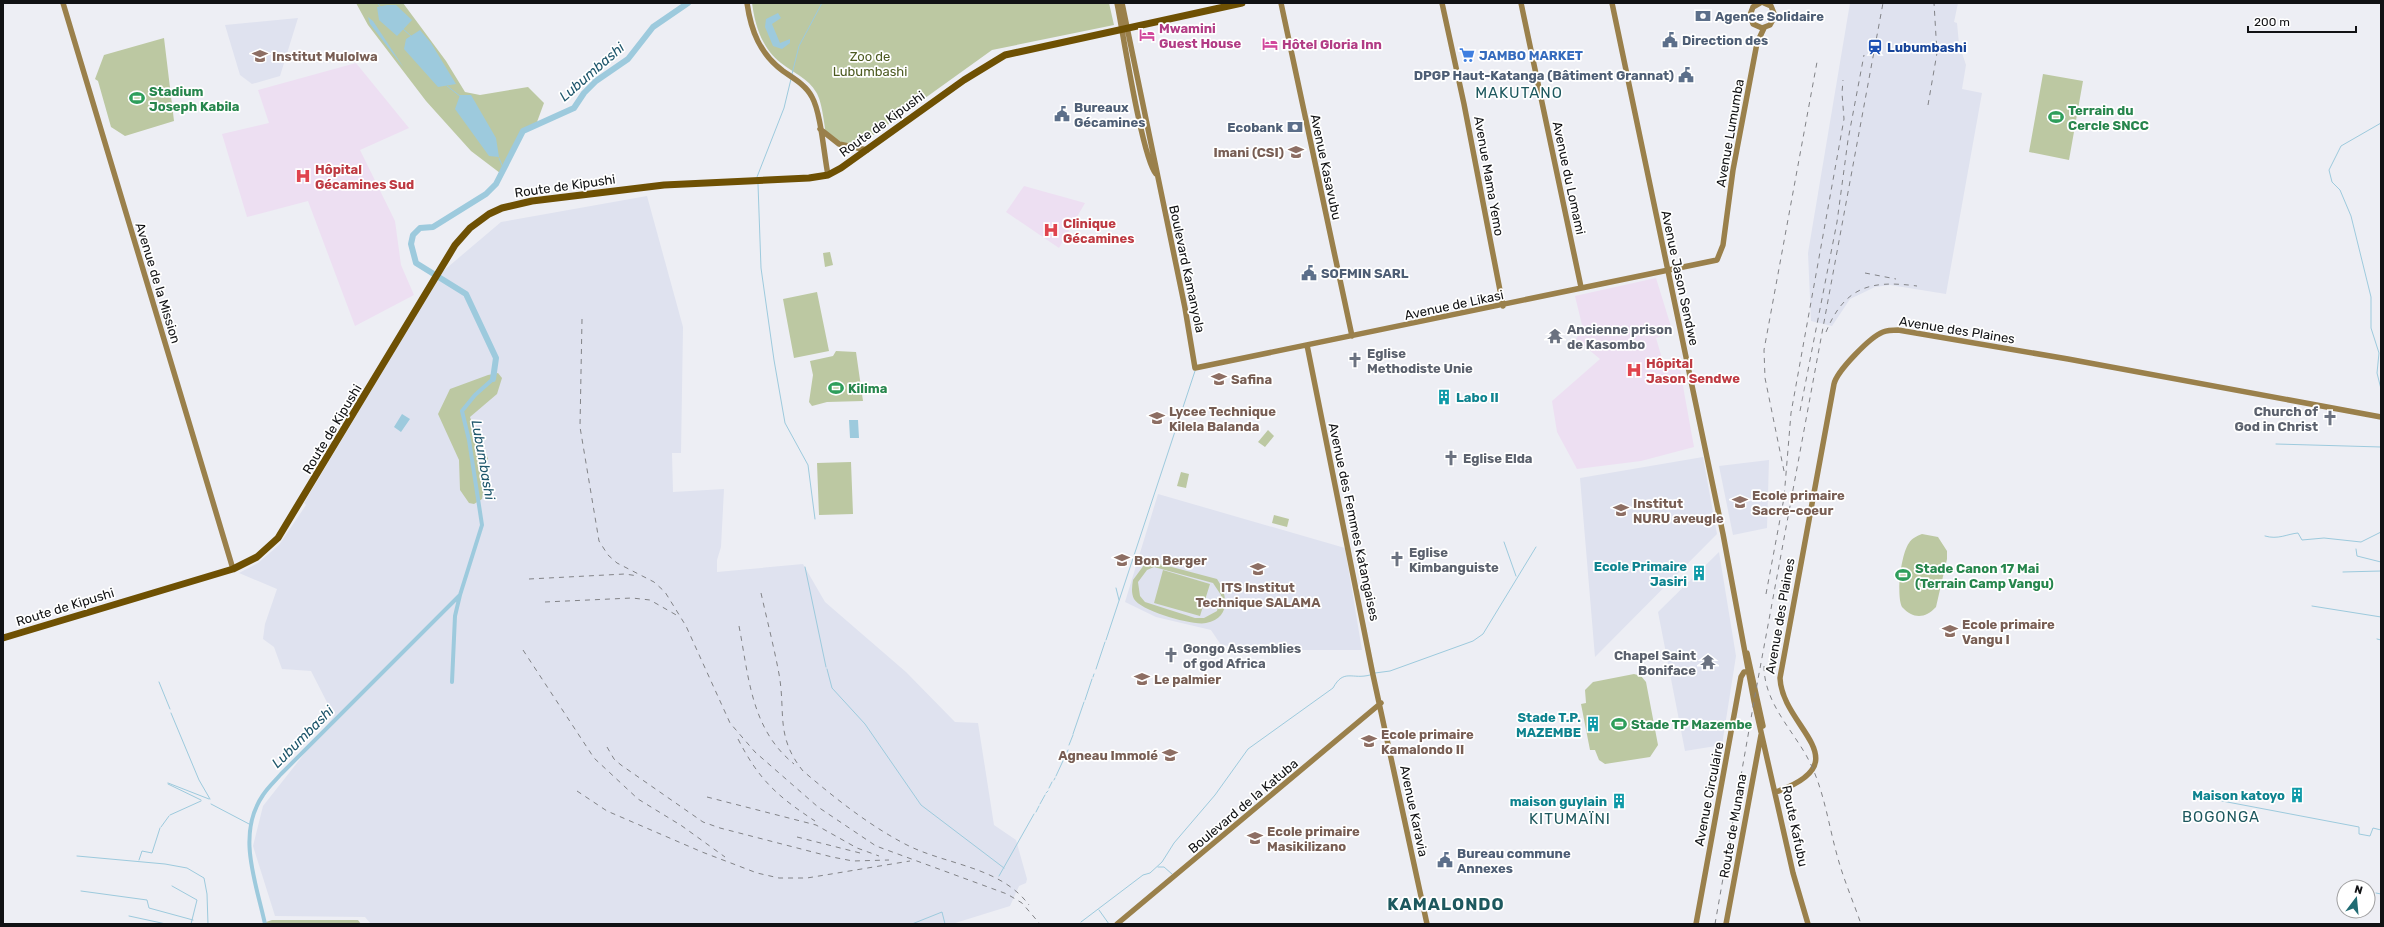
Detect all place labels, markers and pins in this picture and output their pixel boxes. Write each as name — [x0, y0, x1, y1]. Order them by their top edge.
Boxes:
bank icon: Agence Solidaire — [1694, 7, 1712, 25]
place label: Agence Solidaire — [1715, 9, 1824, 24]
place label: Mwamini Guest House — [1159, 21, 1242, 51]
hotel icon: Mwamini Guest House — [1138, 26, 1156, 44]
public building icon: Direction des — [1661, 31, 1679, 49]
place label: Direction des — [1682, 33, 1768, 48]
hotel icon: Hôtel Gloria Inn — [1261, 35, 1279, 53]
place label: Hôtel Gloria Inn — [1282, 37, 1382, 52]
station icon: Lubumbashi — [1866, 38, 1884, 56]
place label: Lubumbashi — [1887, 40, 1967, 55]
supermarket icon: JAMBO MARKET — [1458, 46, 1476, 64]
school or university icon: Institut Mulolwa — [251, 47, 269, 65]
place label: JAMBO MARKET — [1479, 48, 1583, 63]
place label: Institut Mulolwa — [272, 49, 378, 64]
public building icon: DPGP Haut-Katanga (Bâtiment Grannat) — [1677, 66, 1695, 84]
place label: DPGP Haut-Katanga (Bâtiment Grannat) — [1414, 68, 1674, 83]
place label: Stadium Joseph Kabila — [149, 84, 240, 114]
sports icon: Stadium Joseph Kabila — [128, 89, 146, 107]
place label: Bureaux Gécamines — [1074, 100, 1145, 130]
place label: Terrain du Cercle SNCC — [2068, 103, 2149, 133]
public building icon: Bureaux Gécamines — [1053, 105, 1071, 123]
sports icon: Terrain du Cercle SNCC — [2047, 108, 2065, 126]
bank icon: Ecobank — [1286, 118, 1304, 136]
place label: Ecobank — [1227, 120, 1283, 135]
school or university icon: Imani (CSI) — [1287, 143, 1305, 161]
place label: Imani (CSI) — [1213, 145, 1284, 160]
place label: Hôpital Gécamines Sud — [315, 162, 414, 192]
hospital icon: Hôpital Gécamines Sud — [294, 167, 312, 185]
place label: Clinique Gécamines — [1063, 216, 1134, 246]
hospital icon: Clinique Gécamines — [1042, 221, 1060, 239]
public building icon: SOFMIN SARL — [1300, 264, 1318, 282]
place label: SOFMIN SARL — [1321, 266, 1409, 281]
place label: Ancienne prison de Kasombo — [1567, 322, 1672, 352]
temple icon: Ancienne prison de Kasombo — [1546, 327, 1564, 345]
place label: Eglise Methodiste Unie — [1367, 346, 1473, 376]
church icon: Eglise Methodiste Unie — [1346, 351, 1364, 369]
place label: Hôpital Jason Sendwe — [1646, 356, 1740, 386]
hospital icon: Hôpital Jason Sendwe — [1625, 361, 1643, 379]
school or university icon: Safina — [1210, 370, 1228, 388]
place label: Safina — [1231, 372, 1272, 387]
sports icon: Kilima — [827, 379, 845, 397]
place label: Kilima — [848, 381, 887, 396]
building icon: Labo II — [1435, 388, 1453, 406]
place label: Labo II — [1456, 390, 1499, 405]
place label: Lycee Technique Kilela Balanda — [1169, 404, 1276, 434]
place label: Church of God in Christ — [2234, 404, 2318, 434]
school or university icon: Lycee Technique Kilela Balanda — [1148, 409, 1166, 427]
church icon: Church of God in Christ — [2321, 409, 2339, 427]
church icon: Eglise Elda — [1442, 449, 1460, 467]
place label: Eglise Elda — [1463, 451, 1533, 466]
place label: Ecole primaire Sacre-coeur — [1752, 488, 1845, 518]
school or university icon: Ecole primaire Sacre-coeur — [1731, 493, 1749, 511]
place label: Institut NURU aveugle — [1633, 496, 1724, 526]
school or university icon: Institut NURU aveugle — [1612, 501, 1630, 519]
place label: Eglise Kimbanguiste — [1409, 545, 1499, 575]
church icon: Eglise Kimbanguiste — [1388, 550, 1406, 568]
school or university icon: Bon Berger — [1113, 551, 1131, 569]
place label: Bon Berger — [1134, 553, 1207, 568]
place label: Ecole Primaire Jasiri — [1594, 559, 1687, 589]
school or university icon: ITS Institut Technique SALAMA — [1249, 560, 1267, 578]
place label: Stade Canon 17 Mai (Terrain Camp Vangu) — [1915, 561, 2054, 591]
building icon: Ecole Primaire Jasiri — [1690, 564, 1708, 582]
sports icon: Stade Canon 17 Mai (Terrain Camp Vangu) — [1894, 566, 1912, 584]
place label: ITS Institut Technique SALAMA — [1196, 580, 1321, 610]
place label: Ecole primaire Vangu I — [1962, 617, 2055, 647]
school or university icon: Ecole primaire Vangu I — [1941, 622, 1959, 640]
place label: Gongo Assemblies of god Africa — [1183, 641, 1301, 671]
church icon: Gongo Assemblies of god Africa — [1162, 646, 1180, 664]
place label: Chapel Saint Boniface — [1614, 648, 1696, 678]
temple icon: Chapel Saint Boniface — [1699, 653, 1717, 671]
school or university icon: Le palmier — [1133, 670, 1151, 688]
place label: Le palmier — [1154, 672, 1221, 687]
place label: Stade T.P. MAZEMBE — [1516, 710, 1581, 740]
building icon: Stade T.P. MAZEMBE — [1584, 715, 1602, 733]
sports icon: Stade TP Mazembe — [1610, 715, 1628, 733]
place label: Stade TP Mazembe — [1631, 717, 1753, 732]
place label: Ecole primaire Kamalondo II — [1381, 727, 1474, 757]
school or university icon: Ecole primaire Kamalondo II — [1360, 732, 1378, 750]
school or university icon: Agneau Immolé — [1161, 746, 1179, 764]
place label: Agneau Immolé — [1058, 748, 1158, 763]
building icon: Maison katoyo — [2288, 786, 2306, 804]
place label: Maison katoyo — [2192, 788, 2285, 803]
building icon: maison guylain — [1610, 792, 1628, 810]
place label: maison guylain — [1510, 794, 1607, 809]
place label: Ecole primaire Masikilizano — [1267, 824, 1360, 854]
school or university icon: Ecole primaire Masikilizano — [1246, 829, 1264, 847]
place label: Bureau commune Annexes — [1457, 846, 1571, 876]
public building icon: Bureau commune Annexes — [1436, 851, 1454, 869]

